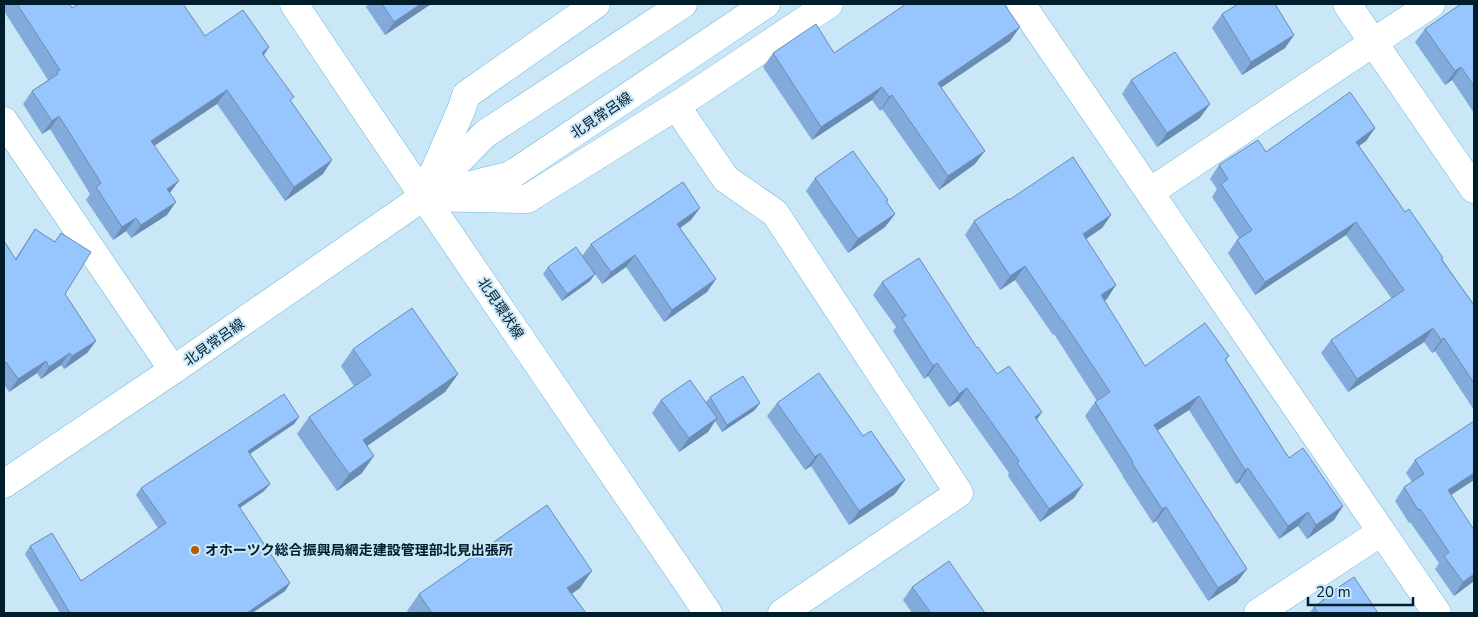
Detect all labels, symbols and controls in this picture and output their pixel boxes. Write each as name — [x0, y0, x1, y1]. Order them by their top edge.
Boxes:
street label: 北見常呂線 — [567, 88, 636, 143]
street label: 北見環状線 — [473, 274, 528, 343]
street label: 北見常呂線 — [180, 315, 248, 370]
place label: オホーツク総合振興局網走建設管理部北見出張所 — [205, 541, 513, 560]
marker: オホーツク総合振興局網走建設管理部北見出張所 — [189, 544, 201, 556]
scale bar — [1308, 574, 1413, 606]
text: 20 m — [1316, 582, 1351, 602]

